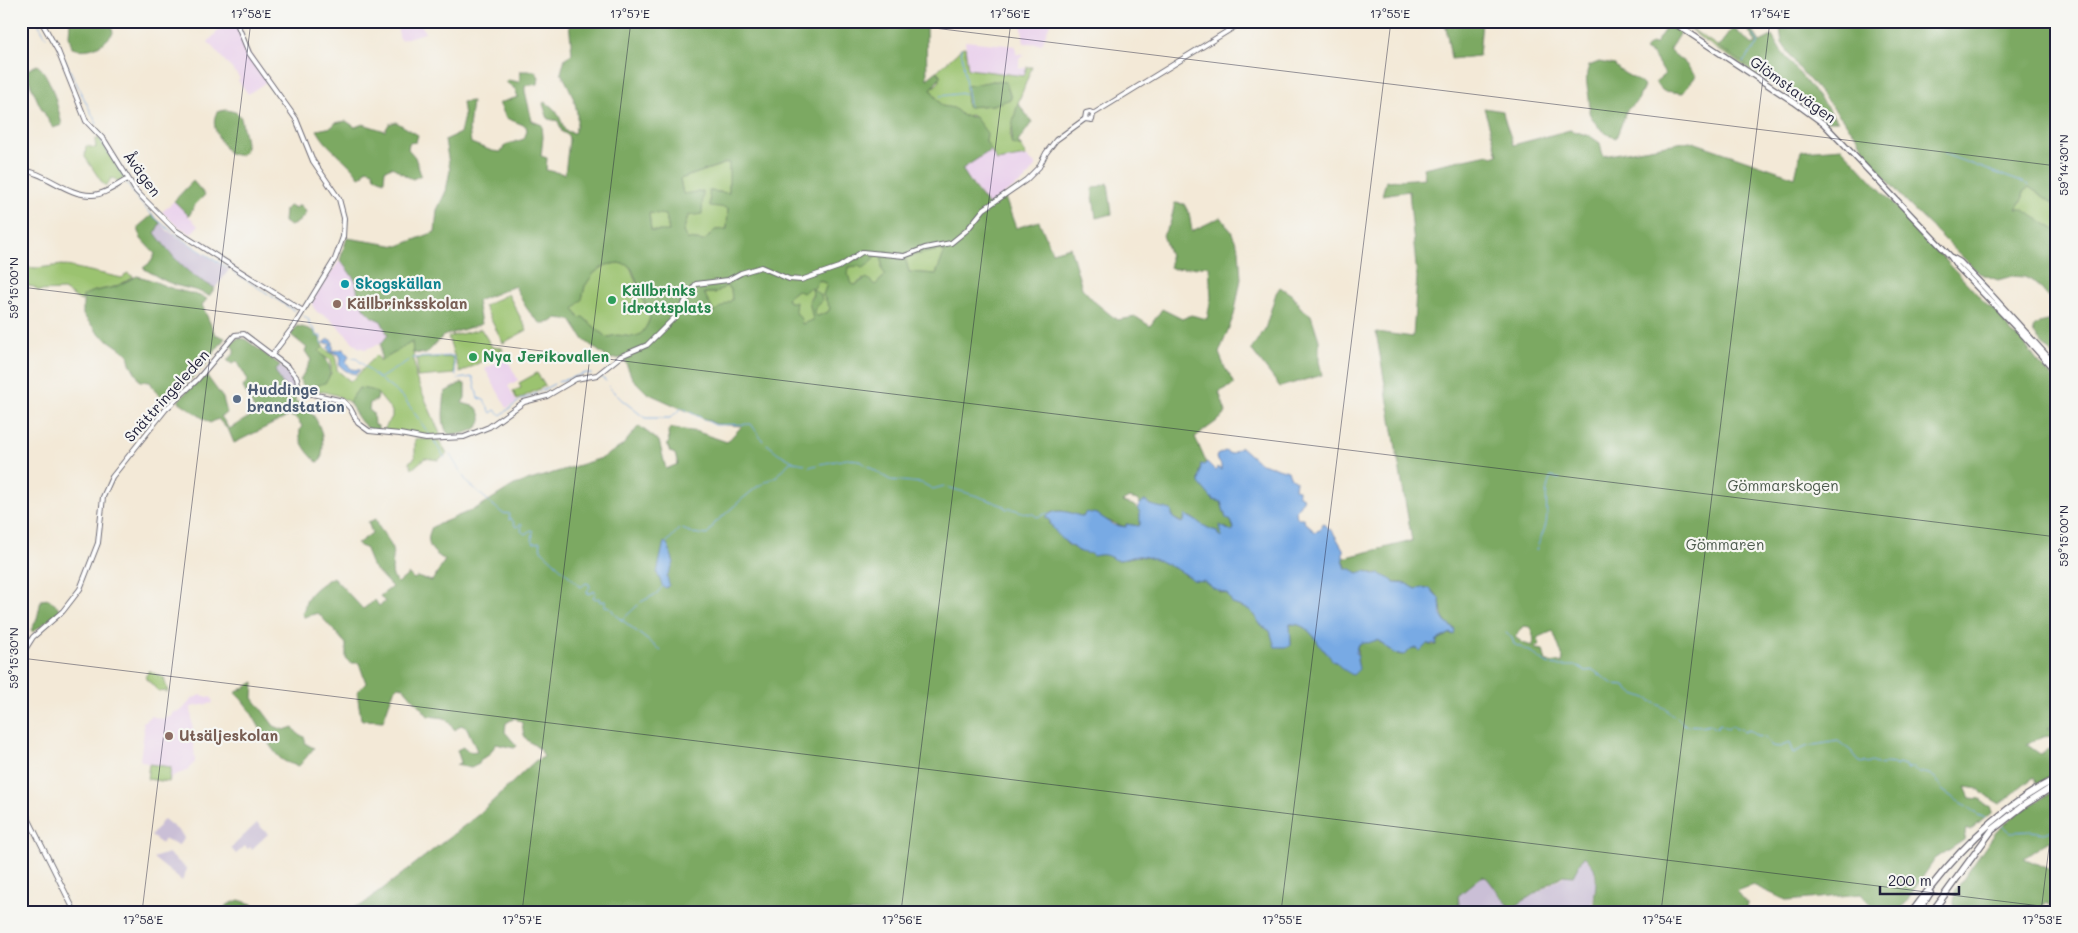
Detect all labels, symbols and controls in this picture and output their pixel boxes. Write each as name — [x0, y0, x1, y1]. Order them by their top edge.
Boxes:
text: 17°58'E — [231, 5, 271, 21]
text: 17°57'E — [610, 5, 650, 21]
text: 17°56'E — [990, 5, 1030, 21]
text: 17°55'E — [1370, 5, 1410, 21]
text: 17°54'E — [1750, 5, 1790, 21]
street label: Glömstavägen — [1746, 51, 1841, 127]
text: 59°14'30"N — [2055, 134, 2071, 196]
street label: Åvägen — [119, 147, 166, 200]
text: 59°15'00"N — [5, 257, 21, 319]
place label: Skogskällan — [355, 273, 441, 293]
marker: Skogskällan — [339, 278, 351, 290]
place label: Källbrinks idrottsplats — [622, 280, 711, 317]
place label: Källbrinksskolan — [347, 293, 467, 313]
marker: Källbrinks idrottsplats — [606, 294, 618, 306]
marker: Källbrinksskolan — [331, 298, 343, 310]
street label: Snättringeleden — [119, 345, 213, 446]
place label: Nya Jerikovallen — [483, 346, 609, 366]
marker: Nya Jerikovallen — [467, 351, 479, 363]
place label: Huddinge brandstation — [247, 379, 345, 416]
marker: Huddinge brandstation — [231, 393, 243, 405]
park label: Gömmarskogen — [1727, 475, 1839, 495]
text: 59°15'00"N — [2055, 505, 2071, 567]
park label: Gömmaren — [1686, 534, 1764, 554]
text: 59°15'30"N — [5, 627, 21, 689]
place label: Utsäljeskolan — [179, 725, 278, 745]
marker: Utsäljeskolan — [163, 730, 175, 742]
scale bar — [1880, 863, 1959, 895]
text: 200 m — [1888, 870, 1932, 890]
text: 17°58'E — [123, 911, 163, 927]
text: 17°57'E — [502, 911, 542, 927]
text: 17°56'E — [882, 911, 922, 927]
text: 17°55'E — [1262, 911, 1302, 927]
text: 17°54'E — [1642, 911, 1682, 927]
text: 17°53'E — [2022, 911, 2062, 927]

